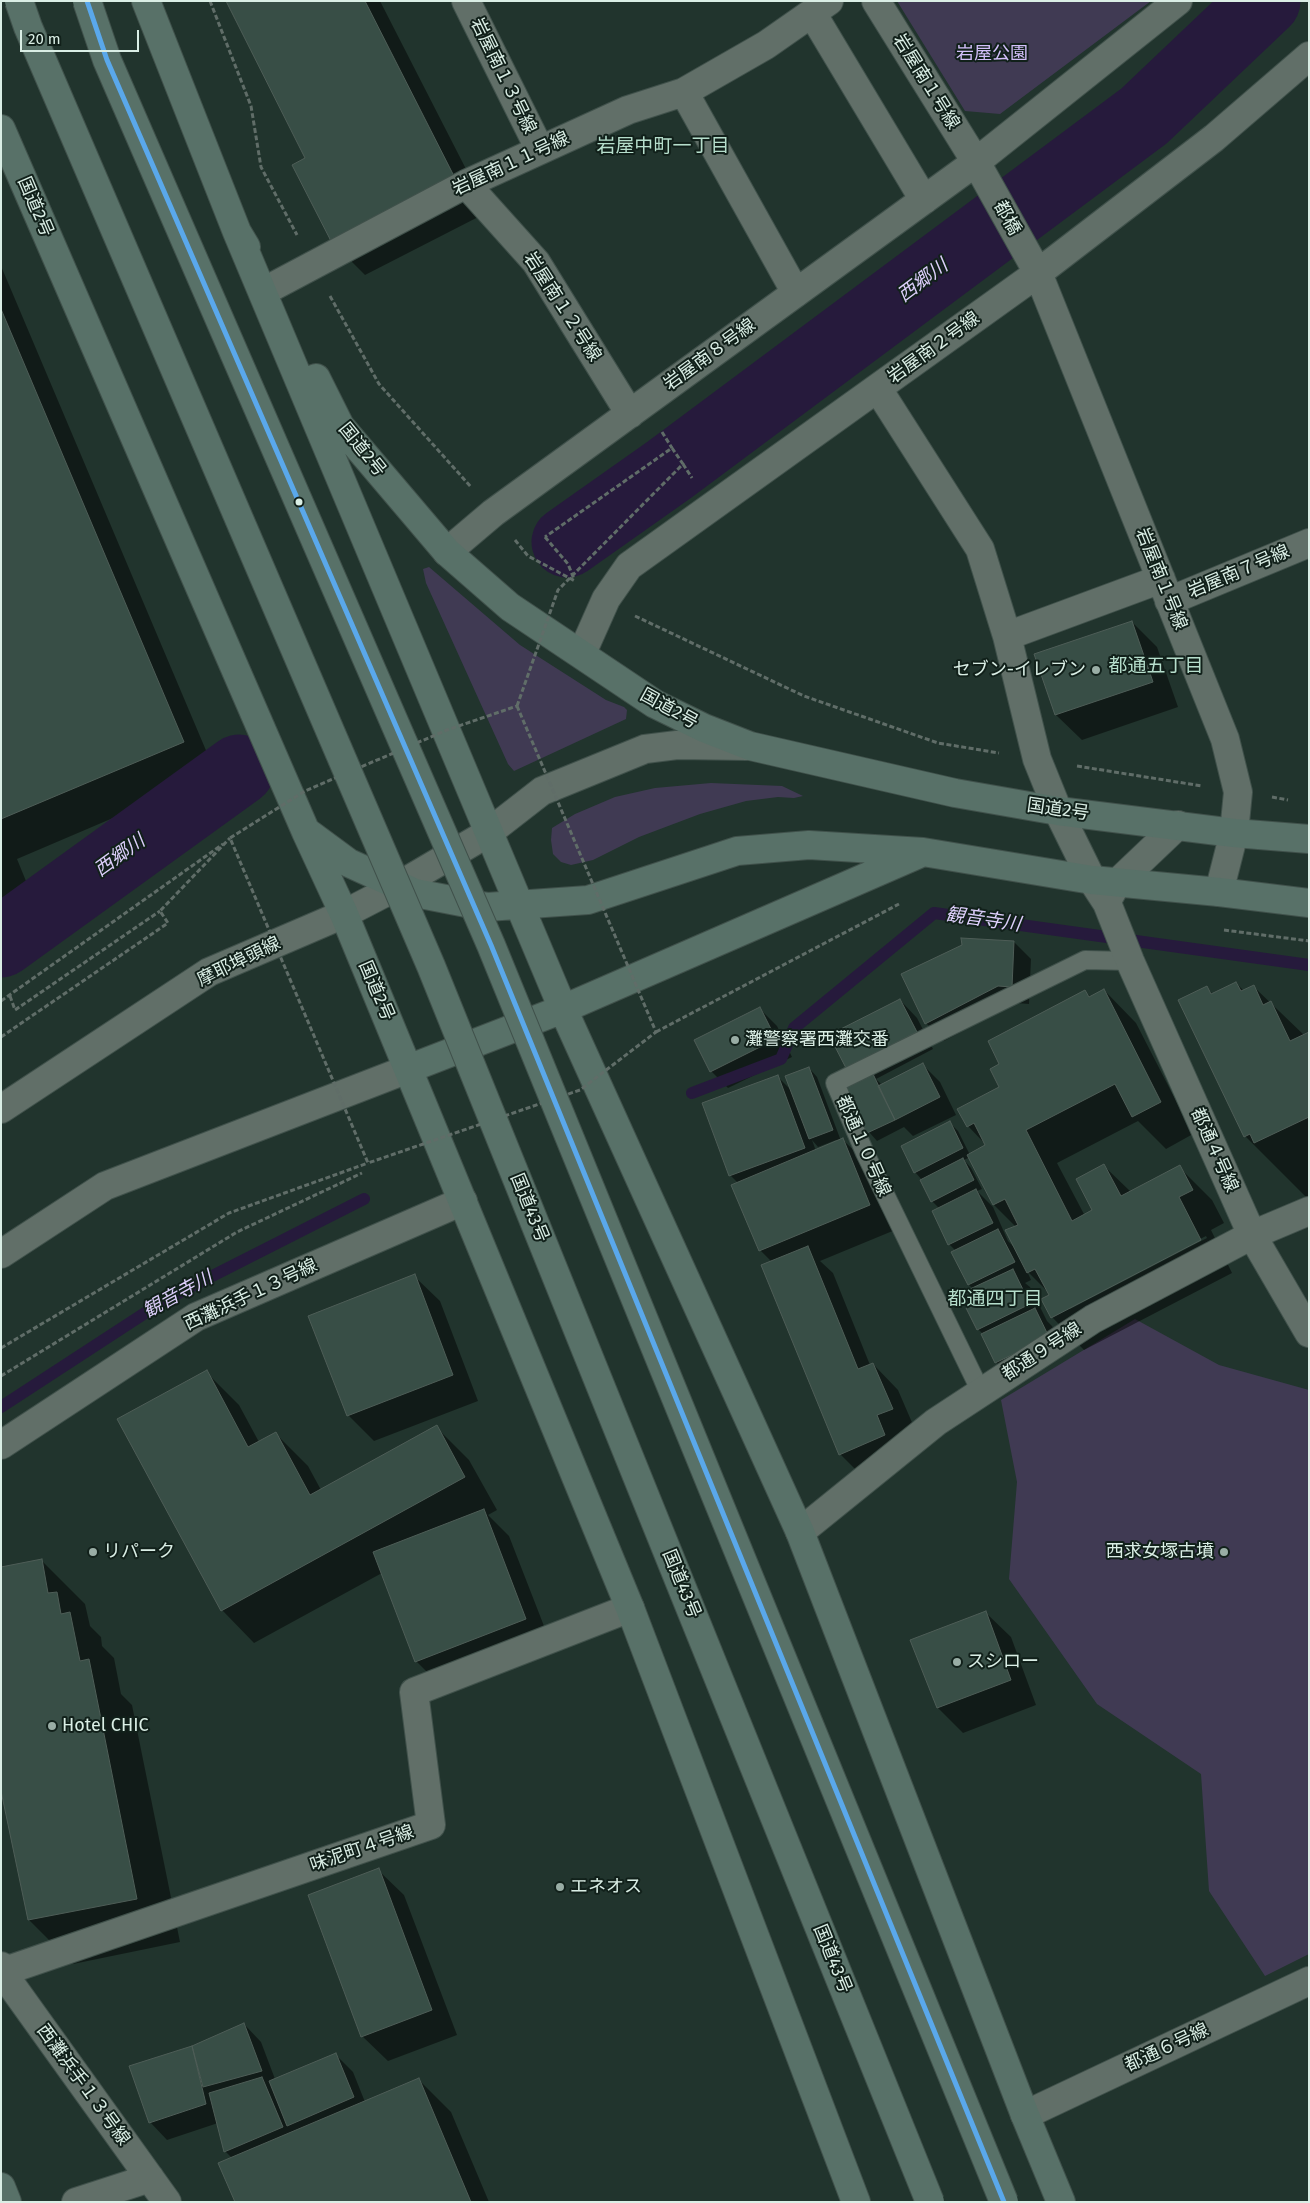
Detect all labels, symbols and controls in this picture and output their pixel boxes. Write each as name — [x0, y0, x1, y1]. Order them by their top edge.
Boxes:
street label: 岩屋南１３号線 — [466, 15, 540, 137]
scale bar — [22, 20, 141, 52]
text: 20 m — [28, 30, 61, 48]
street label: 岩屋南１号線 — [888, 30, 964, 134]
park label: 岩屋公園 — [956, 43, 1028, 65]
street label: 岩屋南１１号線 — [449, 128, 573, 200]
district label: 岩屋中町一丁目 — [597, 136, 729, 158]
street label: 国道2号 — [13, 174, 57, 240]
street label: 都橋 — [989, 197, 1025, 239]
street label: 岩屋南１２号線 — [519, 248, 605, 366]
water label: 西郷川 — [893, 255, 953, 307]
street label: 岩屋南２号線 — [884, 308, 984, 388]
street label: 岩屋南８号線 — [660, 315, 760, 395]
street label: 国道2号 — [334, 419, 390, 481]
unlabelled marker — [294, 497, 304, 507]
street label: 岩屋南１号線 — [1131, 525, 1191, 633]
street label: 岩屋南７号線 — [1185, 541, 1293, 603]
district label: 都通五丁目 — [1109, 656, 1203, 678]
place label: セブン-イレブン — [953, 659, 1086, 681]
marker: セブン-イレブン — [1090, 664, 1102, 676]
street label: 国道2号 — [636, 684, 702, 734]
street label: 国道2号 — [1025, 795, 1091, 825]
water label: 西郷川 — [90, 830, 150, 882]
water label: 観音寺川 — [944, 903, 1022, 937]
street label: 摩耶埠頭線 — [194, 933, 284, 991]
street label: 国道2号 — [354, 958, 398, 1024]
place label: 灘警察署西灘交番 — [745, 1029, 889, 1051]
marker: 灘警察署西灘交番 — [729, 1034, 741, 1046]
street label: 都通１０号線 — [831, 1092, 895, 1200]
street label: 都通４号線 — [1186, 1104, 1242, 1196]
street label: 国道43号 — [505, 1170, 553, 1246]
street label: 西灘浜手１３号線 — [181, 1255, 321, 1335]
water label: 観音寺川 — [139, 1267, 217, 1323]
district label: 都通四丁目 — [948, 1289, 1042, 1311]
street label: 都通９号線 — [998, 1318, 1086, 1386]
place label: リパーク — [103, 1541, 175, 1563]
place label: 西求女塚古墳 — [1106, 1541, 1214, 1563]
marker: リパーク — [87, 1546, 99, 1558]
street label: 国道43号 — [657, 1546, 705, 1622]
marker: 西求女塚古墳 — [1218, 1546, 1230, 1558]
place label: スシロー — [967, 1651, 1039, 1673]
marker: スシロー — [951, 1656, 963, 1668]
place label: Hotel CHIC — [62, 1715, 149, 1737]
marker: Hotel CHIC — [46, 1720, 58, 1732]
street label: 味泥町４号線 — [307, 1821, 417, 1877]
place label: エネオス — [570, 1876, 642, 1898]
marker: エネオス — [554, 1881, 566, 1893]
street label: 国道43号 — [808, 1921, 856, 1997]
street label: 都通６号線 — [1122, 2019, 1212, 2077]
street label: 西灘浜手１３号線 — [32, 2020, 134, 2150]

